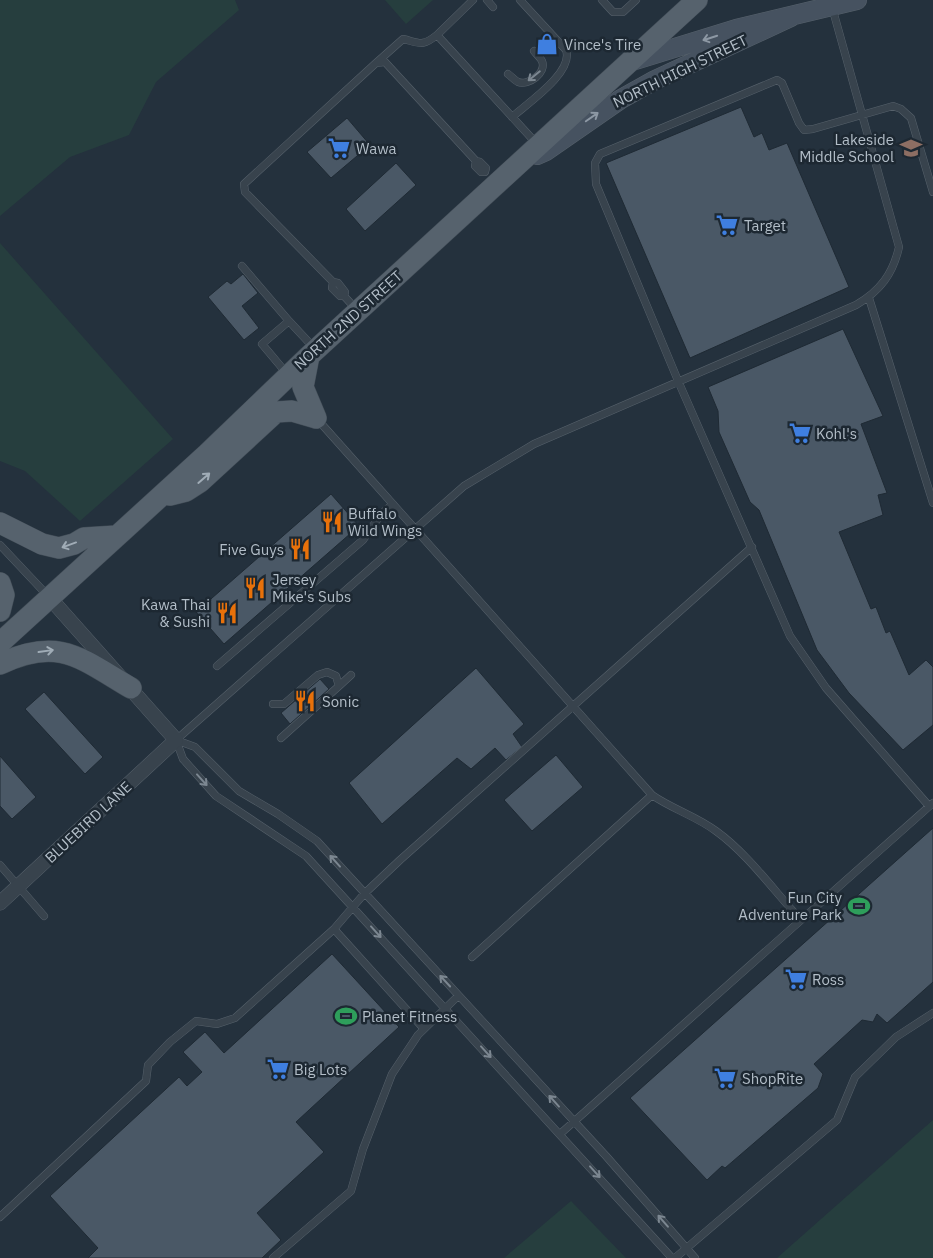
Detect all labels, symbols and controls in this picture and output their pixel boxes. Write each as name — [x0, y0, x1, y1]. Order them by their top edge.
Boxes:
street label: NORTH HIGH STREET — [610, 30, 751, 112]
shop icon: Vince's Tire — [534, 31, 560, 57]
one-way arrow — [702, 33, 718, 43]
place label: Vince's Tire — [564, 35, 641, 54]
one-way arrow — [527, 70, 540, 81]
one-way arrow — [585, 112, 599, 122]
place label: Lakeside Middle School — [799, 130, 894, 166]
supermarket icon: Wawa — [326, 135, 352, 161]
school or university icon: Lakeside Middle School — [898, 135, 924, 161]
place label: Wawa — [356, 139, 397, 158]
supermarket icon: Target — [714, 212, 740, 238]
place label: Target — [744, 216, 786, 235]
street label: NORTH 2ND STREET — [290, 266, 406, 374]
supermarket icon: Kohl's — [787, 420, 813, 446]
place label: Kohl's — [816, 424, 857, 443]
one-way arrow — [197, 472, 210, 484]
place label: Buffalo Wild Wings — [348, 504, 422, 540]
restaurant icon: Buffalo Wild Wings — [319, 509, 345, 535]
restaurant icon: Five Guys — [287, 536, 313, 562]
place label: Five Guys — [219, 540, 284, 559]
one-way arrow — [62, 541, 78, 550]
place label: Jersey Mike's Subs — [272, 570, 351, 606]
restaurant icon: Jersey Mike's Subs — [242, 575, 268, 601]
place label: Kawa Thai & Sushi — [141, 595, 210, 631]
restaurant icon: Kawa Thai & Sushi — [214, 600, 240, 626]
one-way arrow — [38, 646, 54, 656]
restaurant icon: Sonic — [292, 688, 318, 714]
place label: Sonic — [322, 692, 359, 711]
one-way arrow — [196, 774, 208, 787]
street label: BLUEBIRD LANE — [41, 777, 135, 867]
one-way arrow — [329, 855, 341, 868]
place label: Fun City Adventure Park — [738, 888, 843, 924]
sports icon: Fun City Adventure Park — [846, 893, 872, 919]
one-way arrow — [370, 925, 382, 938]
supermarket icon: Ross — [783, 966, 809, 992]
place label: Ross — [812, 970, 844, 989]
one-way arrow — [439, 974, 451, 987]
sports icon: Planet Fitness — [333, 1003, 359, 1029]
place label: Planet Fitness — [362, 1007, 457, 1026]
one-way arrow — [480, 1045, 491, 1058]
supermarket icon: Big Lots — [265, 1056, 291, 1082]
place label: Big Lots — [294, 1060, 347, 1079]
supermarket icon: ShopRite — [712, 1065, 738, 1091]
place label: ShopRite — [742, 1069, 803, 1088]
one-way arrow — [548, 1095, 560, 1108]
one-way arrow — [589, 1166, 601, 1179]
one-way arrow — [658, 1215, 669, 1228]

